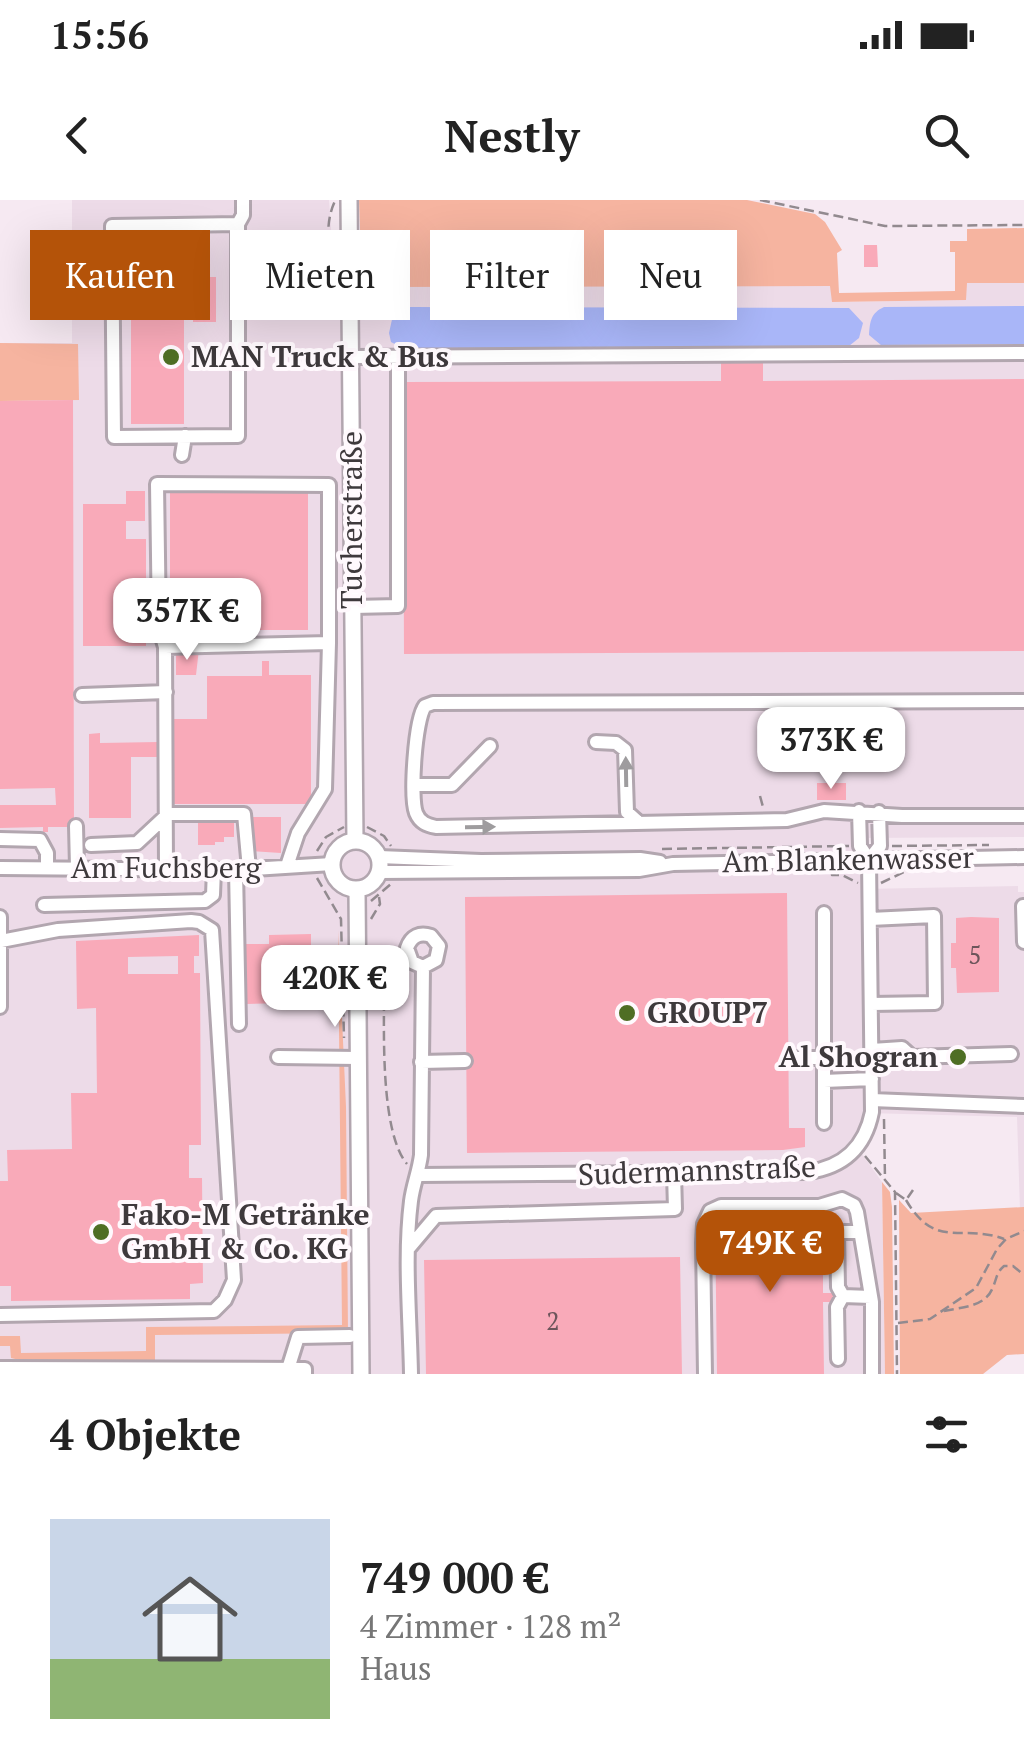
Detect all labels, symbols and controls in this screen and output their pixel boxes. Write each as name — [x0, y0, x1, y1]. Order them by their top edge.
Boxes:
text: 15:56 — [50, 10, 149, 60]
text: Nestly — [444, 105, 580, 165]
icon: back — [50, 108, 105, 163]
icon: search — [919, 108, 974, 163]
chip: Kaufen — [30, 230, 210, 320]
chip: Mieten — [230, 230, 410, 320]
chip: Filter — [430, 230, 584, 320]
chip: Neu — [604, 230, 737, 320]
place label: MAN Truck & Bus — [191, 336, 449, 376]
marker: MAN Truck & Bus — [160, 346, 182, 368]
street label: Tucherstraße — [331, 431, 371, 609]
pin: 357K € — [106, 578, 268, 663]
text: 357K € — [135, 589, 239, 631]
pin: 373K € — [750, 707, 912, 792]
text: 373K € — [779, 718, 883, 760]
one-way arrow — [618, 755, 634, 787]
one-way arrow — [464, 819, 496, 835]
street label: Am Blankenwasser — [722, 837, 975, 881]
street label: Am Fuchsberg — [71, 847, 262, 887]
house number: 5 — [968, 938, 982, 971]
pin: 420K € — [254, 945, 416, 1030]
text: 420K € — [283, 956, 387, 998]
place label: GROUP7 — [647, 992, 768, 1032]
marker: GROUP7 — [616, 1002, 638, 1024]
place label: Al Shogran — [778, 1036, 938, 1076]
marker: Al Shogran — [947, 1046, 969, 1068]
street label: Sudermannstraße — [577, 1146, 817, 1194]
place label: Fako-M Getränke GmbH & Co. KG — [121, 1194, 370, 1268]
pin: 749K € — [689, 1210, 851, 1295]
marker: Fako-M Getränke GmbH & Co. KG — [90, 1221, 112, 1243]
text: 749K € — [718, 1221, 822, 1263]
house number: 2 — [546, 1304, 560, 1337]
text: 4 Objekte — [50, 1406, 241, 1462]
icon: filters — [919, 1407, 974, 1462]
text: 749 000 € — [360, 1549, 549, 1605]
icon: home — [130, 1559, 250, 1679]
text: 4 Zimmer · 128 m² — [360, 1605, 621, 1647]
text: Haus — [360, 1647, 432, 1689]

